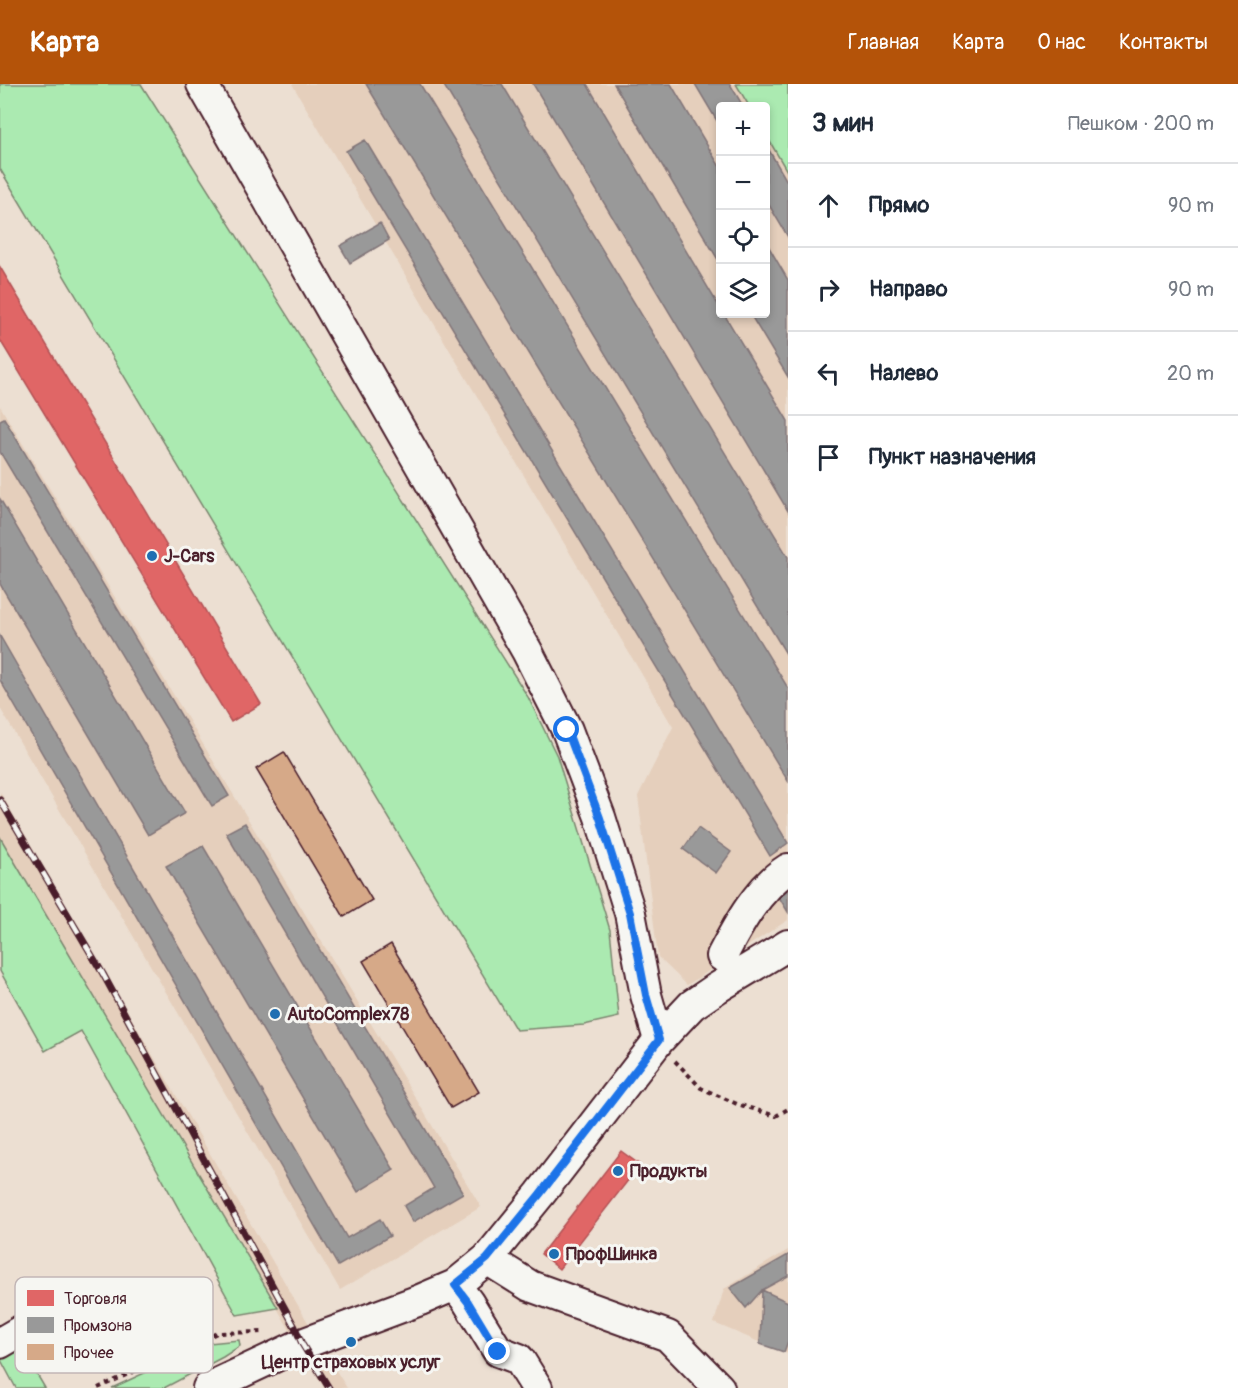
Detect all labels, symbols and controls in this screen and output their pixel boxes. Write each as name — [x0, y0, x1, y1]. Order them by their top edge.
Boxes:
text: Карта — [30, 25, 99, 60]
text: Главная — [848, 29, 919, 56]
text: Карта — [952, 29, 1004, 56]
text: О нас — [1037, 29, 1086, 56]
text: Контакты — [1119, 29, 1208, 56]
map controls — [716, 102, 770, 318]
button: + — [716, 102, 770, 156]
text: 3 мин — [812, 107, 874, 139]
text: Пешком · 200 m — [1068, 111, 1214, 136]
button: − — [716, 156, 770, 210]
icon: ahead — [812, 189, 845, 222]
text: Прямо — [869, 191, 929, 219]
text: 90 m — [1168, 193, 1214, 218]
button: locate — [716, 210, 770, 264]
button: layers — [716, 264, 770, 318]
icon: right — [812, 273, 845, 306]
text: Направо — [869, 275, 948, 303]
text: 90 m — [1168, 277, 1214, 302]
icon: left — [812, 357, 845, 390]
text: Налево — [869, 359, 938, 387]
text: 20 m — [1167, 361, 1214, 386]
icon: arrive — [812, 441, 845, 474]
text: Пункт назначения — [869, 443, 1036, 471]
place label: J-Cars — [164, 545, 215, 568]
marker: J-Cars — [145, 549, 159, 563]
route start — [553, 716, 579, 742]
place label: AutoComplex78 — [287, 1003, 409, 1026]
marker: AutoComplex78 — [268, 1007, 282, 1021]
place label: Продукты — [630, 1160, 707, 1183]
marker: Продукты — [611, 1164, 625, 1178]
place label: ПрофШинка — [566, 1243, 658, 1266]
marker: ПрофШинка — [547, 1247, 561, 1261]
legend — [15, 1277, 213, 1373]
text: Торговля — [64, 1289, 127, 1309]
text: Промзона — [64, 1316, 132, 1336]
marker: Центр страховых услуг — [344, 1335, 358, 1349]
route end — [484, 1338, 510, 1364]
text: Прочее — [64, 1343, 114, 1363]
place label: Центр страховых услуг — [262, 1351, 441, 1374]

